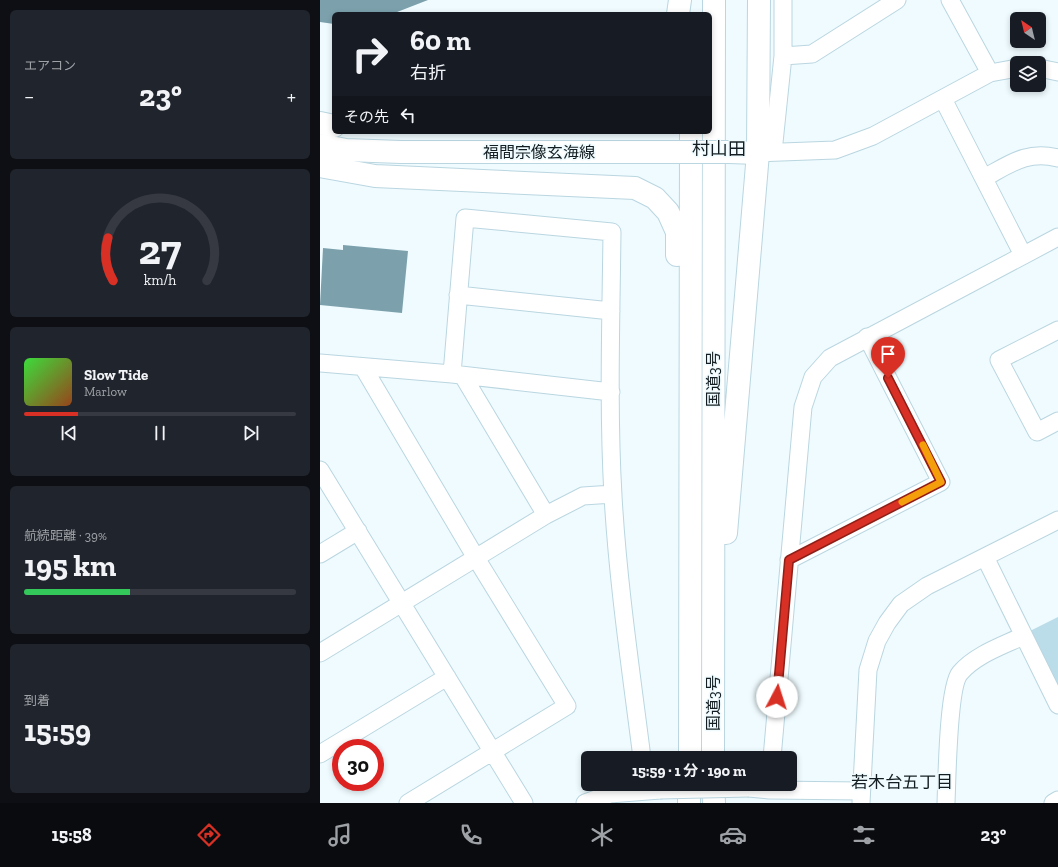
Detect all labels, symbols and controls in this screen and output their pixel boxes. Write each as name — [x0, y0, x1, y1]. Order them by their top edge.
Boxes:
north arrow — [1010, 12, 1046, 48]
map controls — [1010, 12, 1046, 92]
text: 60 m — [410, 24, 471, 57]
icon: right — [344, 28, 396, 80]
button: layers — [1010, 56, 1046, 92]
text: エアコン — [24, 58, 76, 73]
text: 右折 — [410, 62, 446, 84]
text: 23° — [139, 78, 182, 114]
text: − — [24, 83, 34, 110]
text: + — [287, 83, 296, 110]
icon: left — [397, 104, 419, 126]
text: その先 — [344, 108, 389, 126]
district label: 村山田 — [692, 138, 746, 160]
street label: 福間宗像玄海線 — [483, 143, 595, 162]
text: 27 — [139, 225, 182, 275]
text: km/h — [144, 271, 176, 288]
pin — [871, 337, 905, 378]
icon: arrive — [877, 343, 899, 365]
street label: 国道3号 — [704, 351, 723, 407]
text: Slow Tide — [84, 366, 148, 384]
text: Marlow — [84, 384, 127, 399]
icon: previous — [58, 422, 80, 444]
icon: pause — [149, 422, 171, 444]
icon: next — [240, 422, 262, 444]
text: 航続距離 · 39% — [24, 528, 107, 543]
text: 195 km — [24, 548, 116, 584]
street label: 国道3号 — [704, 675, 723, 731]
position arrow — [756, 676, 798, 718]
text: 到着 — [24, 693, 50, 708]
text: 15:59 — [24, 713, 91, 749]
speed limit sign: 30 — [332, 739, 384, 791]
text: 15:59 · 1 分 · 190 m — [632, 762, 746, 780]
district label: 若木台五丁目 — [851, 772, 953, 792]
icon: directions — [195, 821, 223, 849]
icon: music — [326, 821, 354, 849]
icon: phone — [457, 821, 485, 849]
icon: climate — [588, 821, 616, 849]
icon: car — [719, 821, 747, 849]
icon: filters — [850, 821, 878, 849]
text: 15:58 — [51, 824, 92, 846]
text: 23° — [981, 824, 1006, 846]

